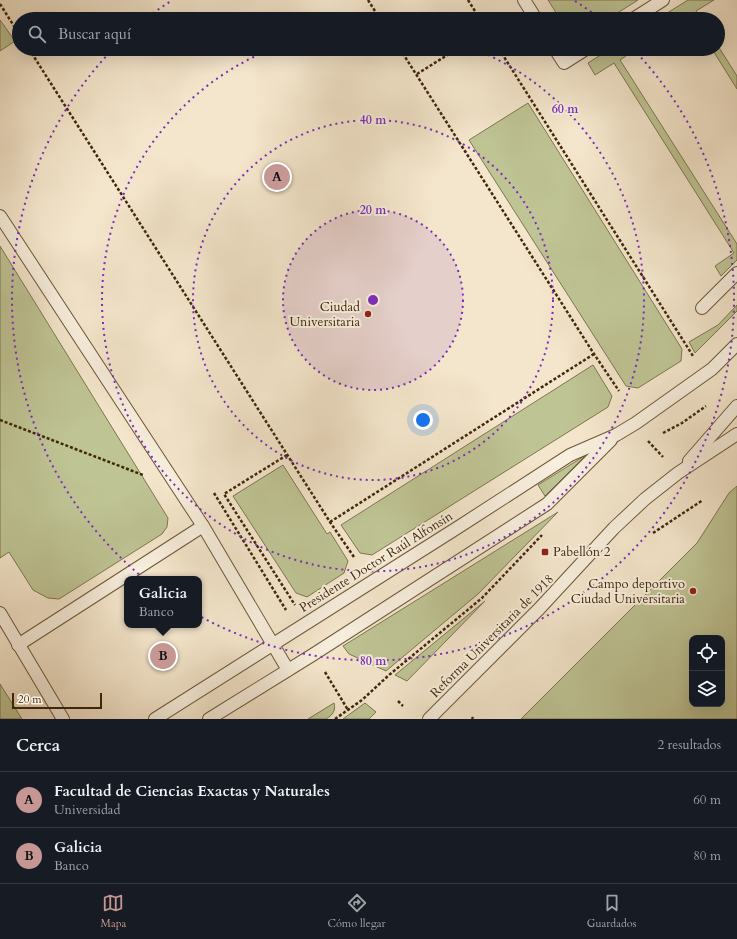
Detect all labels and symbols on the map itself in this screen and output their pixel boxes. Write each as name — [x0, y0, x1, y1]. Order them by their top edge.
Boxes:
text: 60 m — [552, 101, 579, 117]
text: 40 m — [360, 112, 387, 128]
pin: A — [264, 162, 290, 192]
text: 20 m — [360, 202, 387, 218]
centre of rings — [366, 293, 380, 307]
place label: Ciudad Universitaria — [289, 298, 360, 331]
marker: Ciudad Universitaria — [363, 309, 373, 319]
your location — [413, 410, 433, 430]
street label: Presidente Doctor Raúl Alfonsín — [296, 507, 457, 617]
place label: Pabellón 2 — [553, 543, 611, 561]
marker: Pabellón 2 — [540, 547, 550, 557]
street label: Reforma Universitaria de 1918 — [426, 570, 558, 702]
place label: Campo deportivo Ciudad Universitaria — [571, 575, 685, 608]
marker: Campo deportivo Ciudad Universitaria — [688, 586, 698, 596]
pin: B — [150, 641, 176, 671]
text: 80 m — [360, 653, 387, 669]
scale bar — [12, 691, 102, 710]

